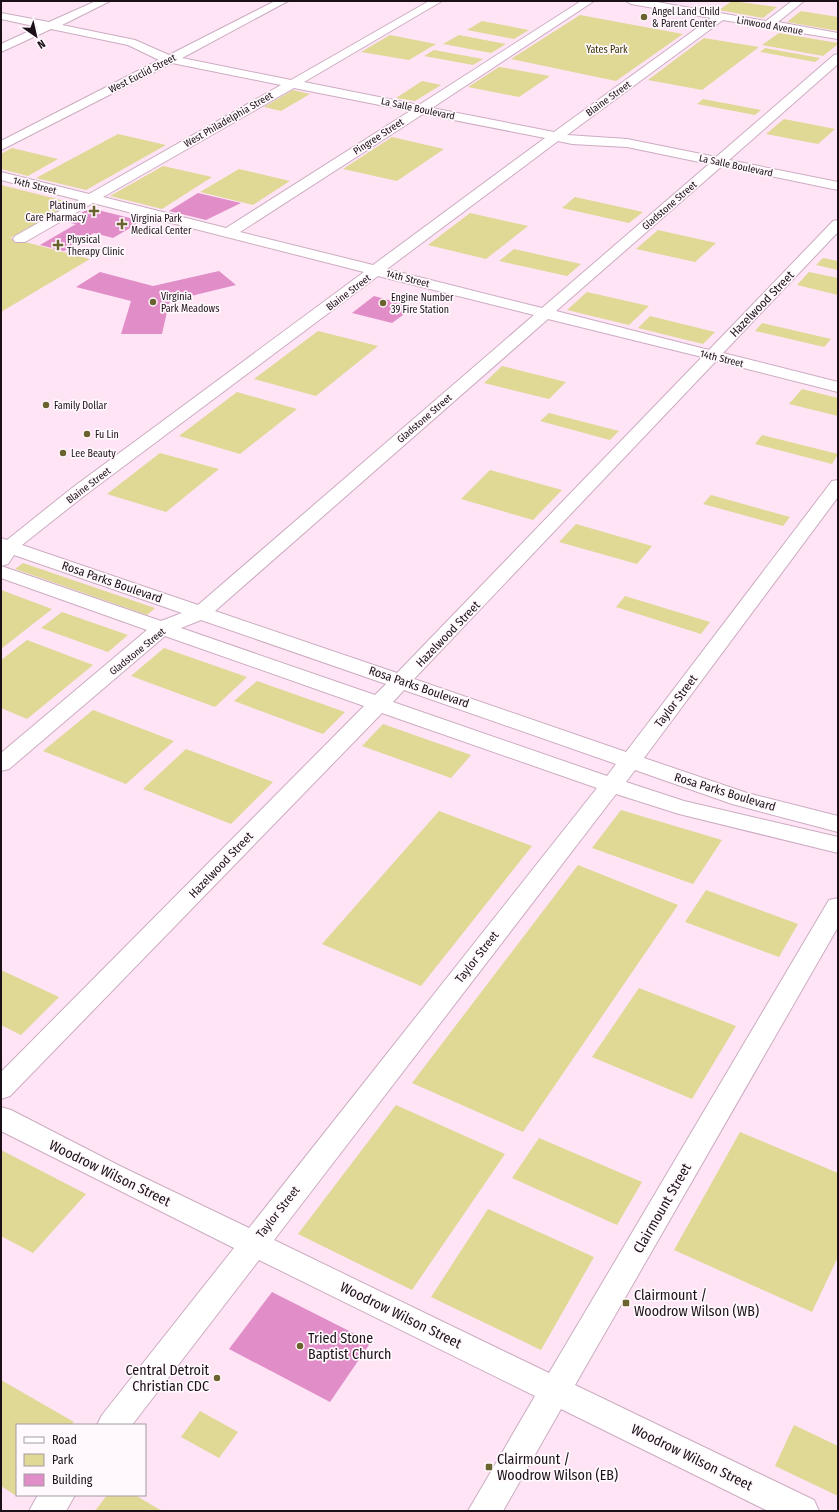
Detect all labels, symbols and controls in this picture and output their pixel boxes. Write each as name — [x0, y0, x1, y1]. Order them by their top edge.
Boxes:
place label: Angel Land Child & Parent Center — [652, 6, 720, 30]
marker: Angel Land Child & Parent Center — [639, 12, 649, 22]
street label: Linwood Avenue — [736, 14, 804, 38]
north arrow — [16, 16, 56, 56]
text: N — [35, 37, 48, 51]
park label: Yates Park — [586, 44, 628, 56]
street label: West Euclid Street — [107, 51, 179, 96]
street label: Blaine Street — [584, 78, 634, 119]
street label: West Philadelphia Street — [182, 89, 276, 150]
street label: La Salle Boulevard — [380, 95, 456, 123]
street label: Pingree Street — [351, 116, 407, 158]
street label: La Salle Boulevard — [698, 152, 774, 180]
street label: 14th Street — [12, 175, 58, 197]
street label: Gladstone Street — [640, 178, 700, 233]
place label: Platinum Care Pharmacy — [26, 200, 87, 224]
marker: Platinum Care Pharmacy — [89, 206, 99, 216]
place label: Virginia Park Medical Center — [131, 213, 192, 237]
marker: Virginia Park Medical Center — [116, 218, 128, 230]
place label: Physical Therapy Clinic — [67, 234, 125, 258]
marker: Physical Therapy Clinic — [52, 239, 64, 251]
street label: 14th Street — [385, 268, 431, 290]
street label: Hazelwood Street — [727, 268, 797, 340]
street label: Blaine Street — [324, 272, 374, 313]
place label: Virginia Park Meadows — [161, 291, 219, 315]
place label: Engine Number 39 Fire Station — [391, 292, 454, 316]
marker: Virginia Park Meadows — [148, 297, 158, 307]
marker: Engine Number 39 Fire Station — [378, 298, 388, 308]
street label: 14th Street — [699, 348, 745, 370]
street label: Gladstone Street — [395, 391, 455, 446]
marker: Family Dollar — [41, 400, 51, 410]
place label: Family Dollar — [54, 400, 107, 412]
marker: Fu Lin — [82, 429, 92, 439]
place label: Fu Lin — [95, 429, 119, 441]
marker: Lee Beauty — [58, 448, 68, 458]
place label: Lee Beauty — [71, 448, 116, 460]
street label: Blaine Street — [64, 465, 114, 506]
street label: Rosa Parks Boulevard — [60, 558, 164, 606]
street label: Hazelwood Street — [413, 598, 483, 670]
street label: Gladstone Street — [107, 625, 169, 678]
street label: Rosa Parks Boulevard — [367, 663, 471, 711]
street label: Taylor Street — [652, 672, 700, 730]
street label: Rosa Parks Boulevard — [673, 770, 777, 814]
street label: Hazelwood Street — [186, 829, 256, 901]
street label: Taylor Street — [452, 928, 502, 986]
street label: Woodrow Wilson Street — [46, 1137, 174, 1210]
street label: Clairmount Street — [630, 1160, 695, 1256]
street label: Taylor Street — [253, 1183, 303, 1241]
street label: Woodrow Wilson Street — [337, 1279, 465, 1352]
place label: Clairmount / Woodrow Wilson (WB) — [634, 1287, 759, 1320]
marker: Clairmount / Woodrow Wilson (WB) — [621, 1298, 631, 1308]
place label: Tried Stone Baptist Church — [308, 1330, 391, 1363]
marker: Tried Stone Baptist Church — [295, 1341, 305, 1351]
place label: Central Detroit Christian CDC — [126, 1362, 209, 1395]
marker: Central Detroit Christian CDC — [212, 1373, 222, 1383]
street label: Woodrow Wilson Street — [628, 1421, 756, 1494]
legend — [16, 1424, 146, 1496]
text: Road — [52, 1433, 77, 1447]
place label: Clairmount / Woodrow Wilson (EB) — [497, 1451, 618, 1484]
text: Park — [52, 1453, 74, 1467]
marker: Clairmount / Woodrow Wilson (EB) — [484, 1462, 494, 1472]
text: Building — [52, 1473, 93, 1487]

